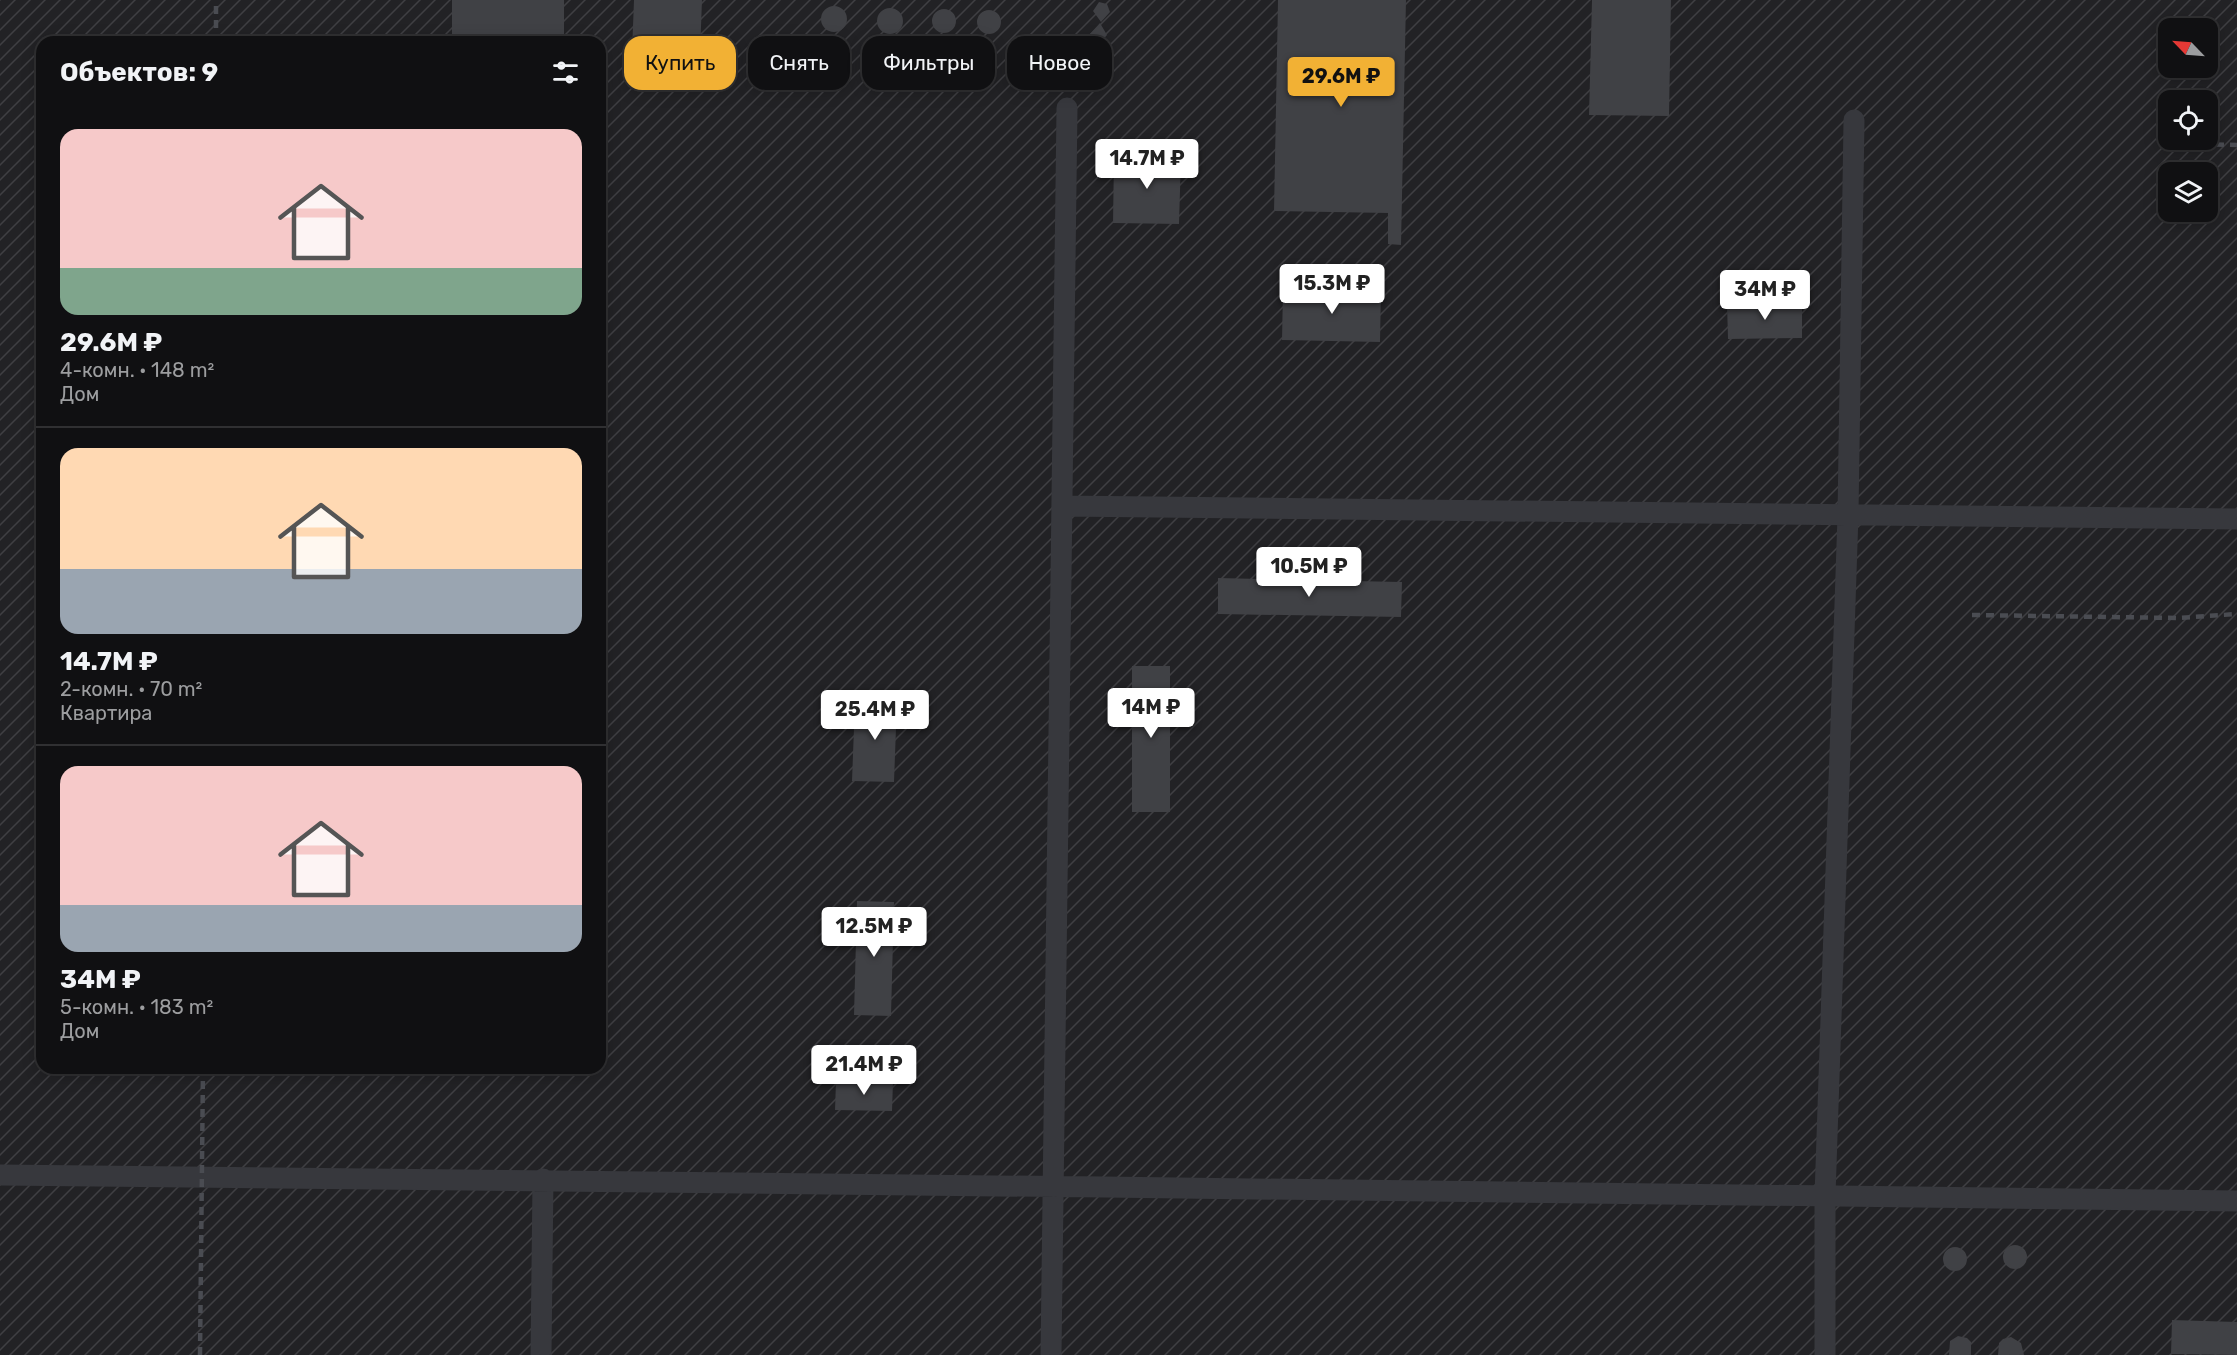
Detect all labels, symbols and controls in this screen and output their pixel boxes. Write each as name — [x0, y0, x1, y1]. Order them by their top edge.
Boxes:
north arrow — [2158, 18, 2218, 78]
map controls — [2158, 18, 2218, 222]
chip: Купить — [624, 36, 736, 90]
chip: Снять — [748, 36, 850, 90]
chip: Фильтры — [862, 36, 995, 90]
chip: Новое — [1007, 36, 1112, 90]
icon: filters — [549, 56, 582, 89]
text: Объектов: 9 — [60, 57, 218, 88]
pin: 29.6M ₽ — [1286, 57, 1396, 108]
text: 29.6M ₽ — [1302, 64, 1380, 88]
button: locate — [2158, 90, 2218, 150]
pin: 14.7M ₽ — [1092, 139, 1202, 190]
text: 14.7M ₽ — [1109, 146, 1185, 170]
button: layers — [2158, 162, 2218, 222]
icon: home — [267, 168, 375, 276]
pin: 15.3M ₽ — [1277, 264, 1387, 315]
pin: 34M ₽ — [1723, 270, 1807, 321]
text: 15.3M ₽ — [1294, 271, 1370, 295]
text: 34M ₽ — [1734, 277, 1796, 301]
text: 29.6M ₽ — [60, 327, 162, 358]
text: 4-комн. · 148 m² — [60, 358, 214, 382]
text: Дом — [60, 382, 99, 406]
icon: home — [267, 487, 375, 595]
pin: 10.5M ₽ — [1254, 547, 1364, 598]
text: 10.5M ₽ — [1270, 554, 1348, 578]
text: 14.7M ₽ — [60, 646, 158, 677]
text: 2-комн. · 70 m² — [60, 677, 202, 701]
pin: 14M ₽ — [1109, 688, 1193, 739]
pin: 25.4M ₽ — [820, 690, 930, 741]
text: 14M ₽ — [1122, 695, 1180, 719]
text: 25.4M ₽ — [835, 697, 915, 721]
text: Квартира — [60, 701, 152, 725]
icon: home — [267, 805, 375, 913]
pin: 12.5M ₽ — [819, 907, 929, 958]
text: 12.5M ₽ — [836, 914, 912, 938]
text: 34M ₽ — [60, 964, 141, 995]
text: 5-комн. · 183 m² — [60, 995, 213, 1019]
text: Дом — [60, 1019, 99, 1043]
pin: 21.4M ₽ — [809, 1045, 919, 1096]
text: 21.4M ₽ — [825, 1052, 903, 1076]

